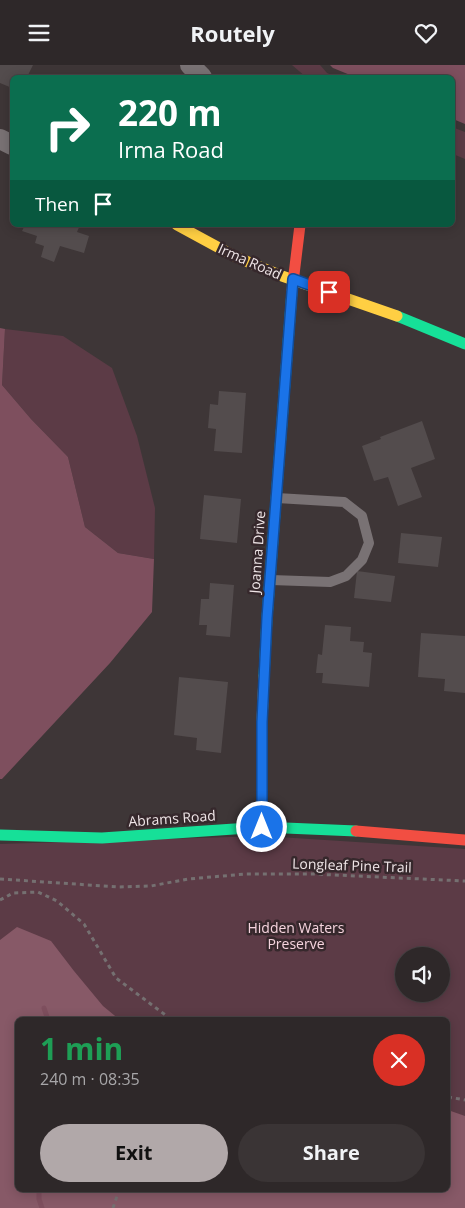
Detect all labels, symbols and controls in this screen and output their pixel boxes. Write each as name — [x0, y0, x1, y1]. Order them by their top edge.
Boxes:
text: Routely — [190, 18, 275, 48]
icon: menu — [25, 19, 53, 47]
icon: heart — [412, 19, 440, 47]
text: 220 m — [118, 89, 222, 136]
icon: right — [35, 95, 100, 160]
text: Irma Road — [118, 134, 224, 164]
icon: arrive — [89, 190, 117, 218]
text: Then — [35, 191, 79, 217]
street label: Irma Road — [215, 239, 285, 283]
pin — [308, 271, 350, 313]
icon: arrive — [315, 278, 343, 306]
street label: Joanna Drive — [244, 510, 269, 596]
position arrow — [235, 800, 287, 852]
street label: Abrams Road — [128, 805, 216, 831]
street label: Longleaf Pine Trail — [292, 853, 412, 877]
park label: Hidden Waters Preserve — [247, 918, 345, 953]
map controls — [395, 947, 450, 1002]
button: sound — [395, 947, 450, 1002]
text: 1 min — [40, 1028, 123, 1069]
button: close — [373, 1034, 425, 1086]
text: 240 m · 08:35 — [40, 1068, 140, 1090]
button: Exit — [40, 1124, 228, 1182]
button: Share — [238, 1124, 425, 1182]

